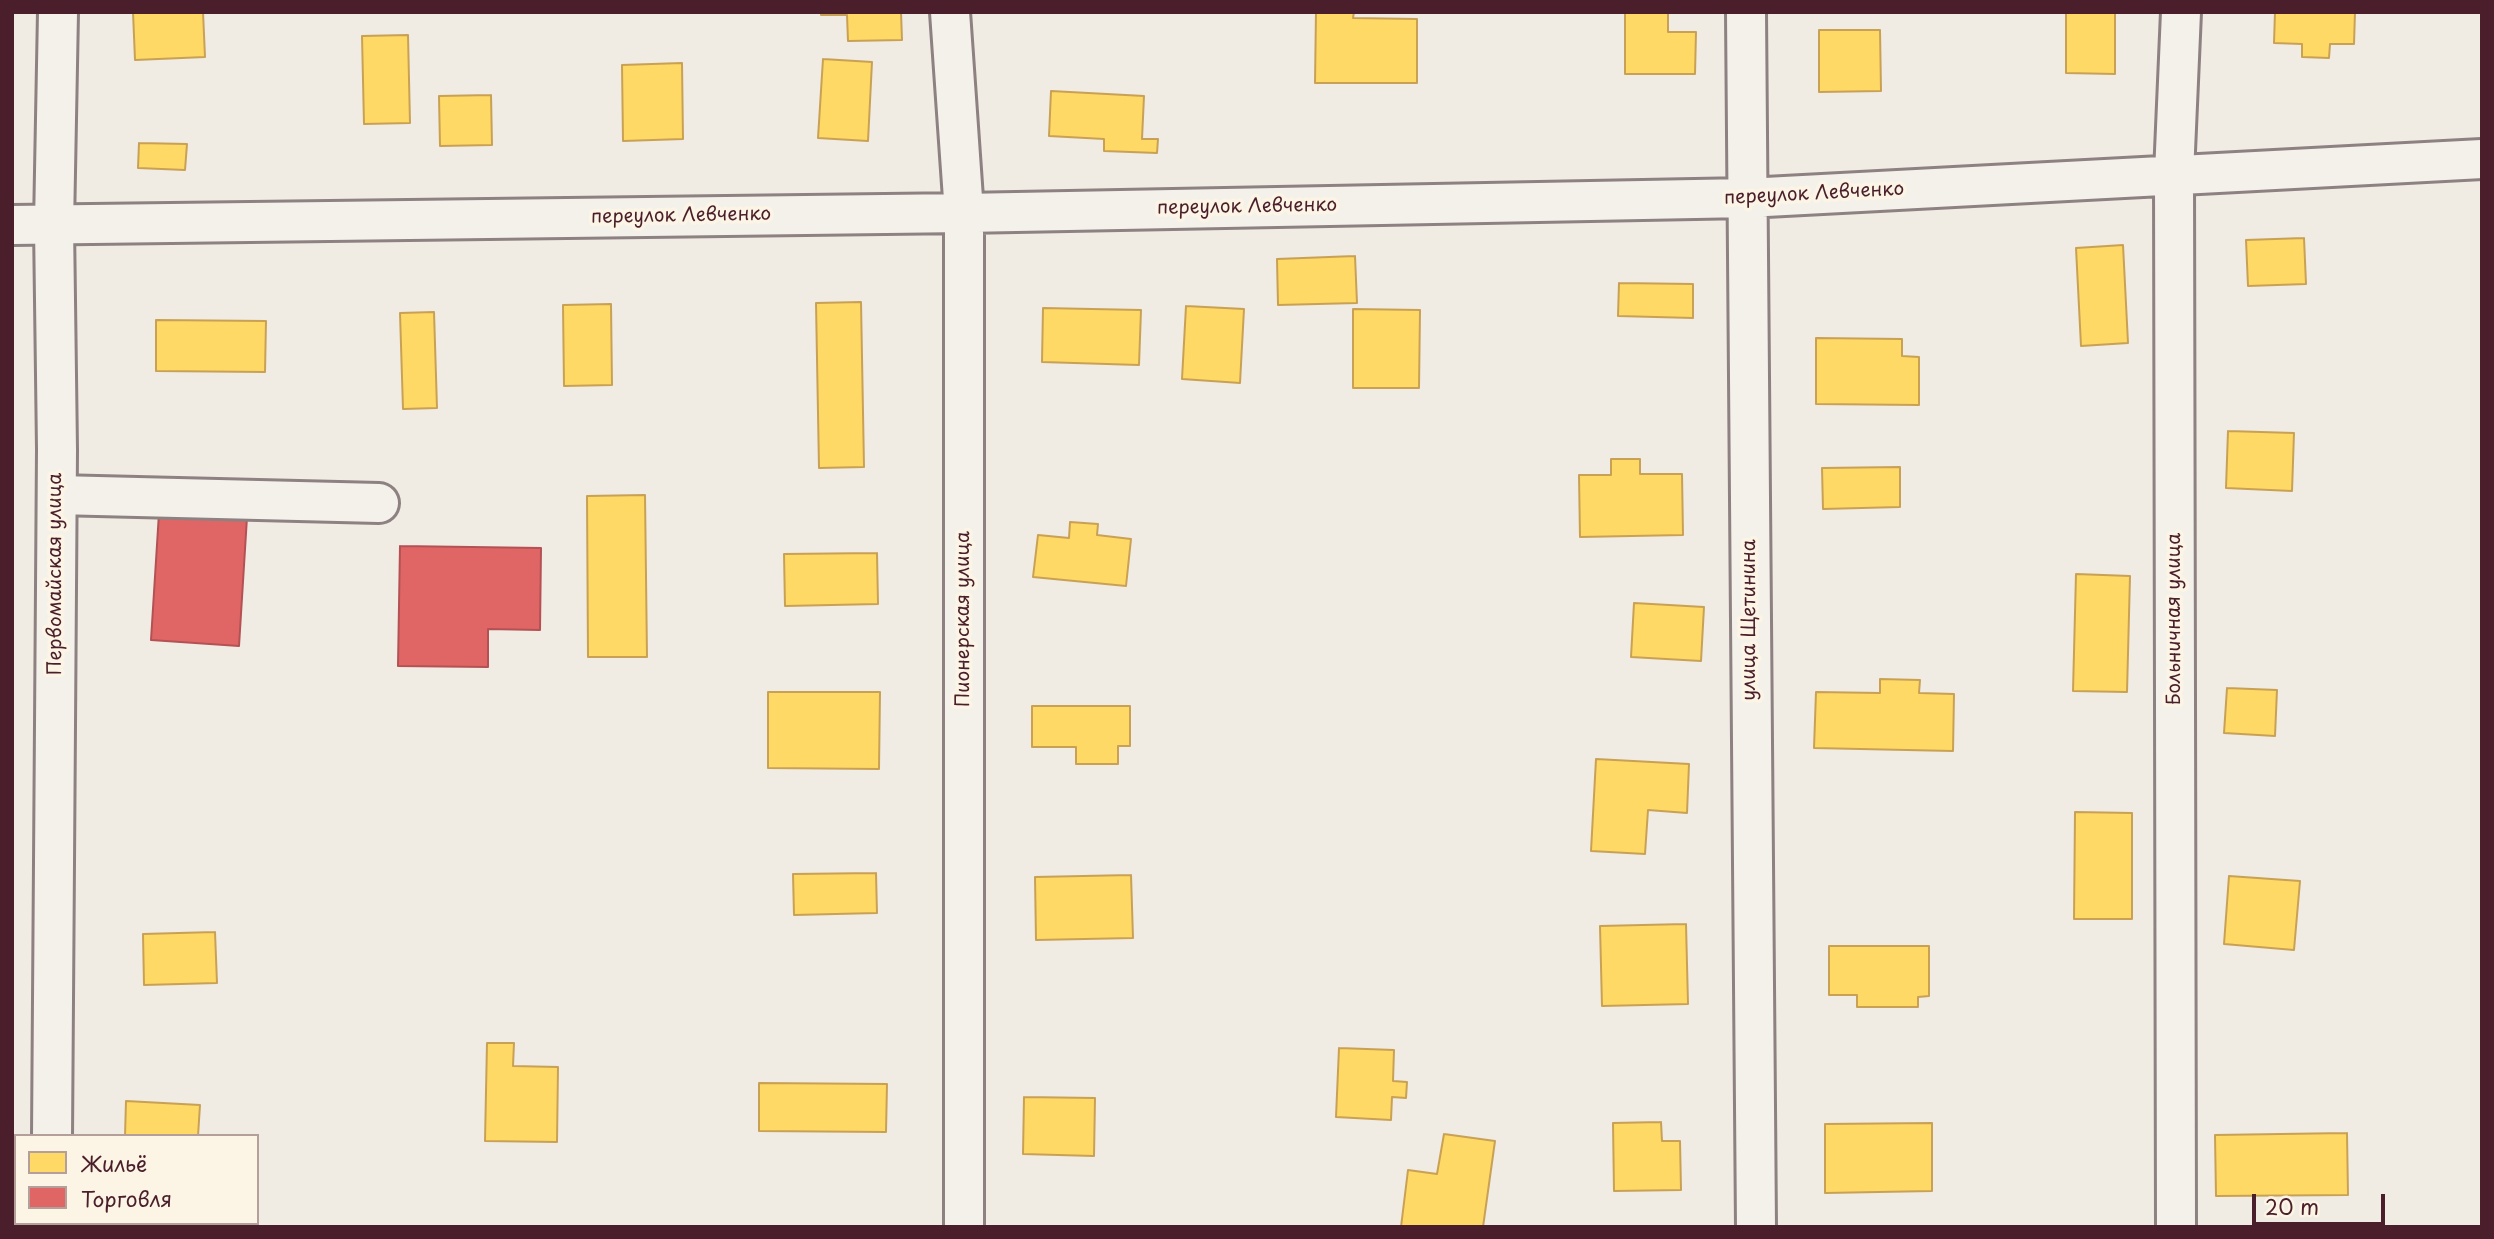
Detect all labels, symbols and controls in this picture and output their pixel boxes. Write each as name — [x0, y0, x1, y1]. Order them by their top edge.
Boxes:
street label: переулок Левченко — [1723, 178, 1905, 210]
street label: переулок Левченко — [1157, 194, 1337, 220]
street label: переулок Левченко — [591, 203, 771, 229]
street label: Первомайская улица — [45, 473, 67, 675]
street label: Пионерская улица — [953, 531, 975, 707]
street label: Больничная улица — [2164, 533, 2186, 705]
street label: улица Щетинина — [1739, 539, 1761, 701]
legend — [14, 1134, 259, 1225]
text: Жильё — [81, 1147, 147, 1179]
scale bar — [2256, 1180, 2389, 1224]
text: Торговля — [81, 1182, 172, 1214]
text: 20 m — [2265, 1190, 2319, 1222]

